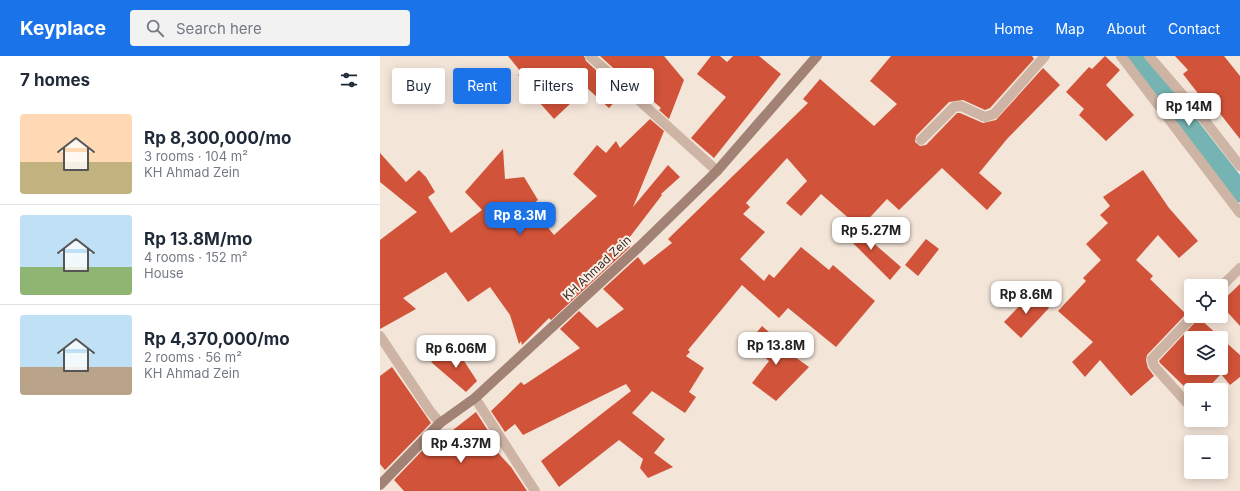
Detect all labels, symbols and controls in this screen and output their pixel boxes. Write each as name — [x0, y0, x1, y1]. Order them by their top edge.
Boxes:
search box — [130, 10, 410, 46]
text: Keyplace — [20, 17, 106, 40]
icon: search — [144, 17, 166, 39]
text: Search here — [176, 19, 262, 38]
text: Home — [994, 20, 1033, 37]
text: Map — [1055, 20, 1085, 37]
text: About — [1107, 20, 1146, 37]
text: Contact — [1168, 20, 1220, 37]
chip: Buy — [392, 68, 445, 104]
chip: Rent — [453, 68, 511, 104]
chip: Filters — [519, 68, 588, 104]
chip: New — [596, 68, 654, 104]
icon: filters — [338, 69, 360, 91]
text: 7 homes — [20, 70, 90, 90]
pin: Rp 14M — [1156, 93, 1222, 127]
text: Rp 14M — [1166, 98, 1212, 114]
text: Rp 8,300,000/mo — [144, 128, 291, 148]
icon: home — [52, 130, 100, 178]
text: 3 rooms · 104 m² — [144, 148, 248, 164]
text: KH Ahmad Zein — [144, 164, 240, 180]
pin: Rp 8.3M — [483, 202, 557, 236]
text: Rp 8.3M — [494, 207, 546, 223]
pin: Rp 5.27M — [830, 217, 912, 251]
text: Rp 5.27M — [841, 222, 901, 238]
text: Rp 13.8M/mo — [144, 229, 253, 249]
icon: home — [52, 231, 100, 279]
street label: KH Ahmad Zein — [559, 232, 634, 303]
text: 4 rooms · 152 m² — [144, 249, 248, 265]
text: House — [144, 265, 184, 281]
map controls — [1184, 279, 1228, 479]
button: locate — [1184, 279, 1228, 323]
pin: Rp 8.6M — [989, 281, 1063, 315]
text: Rp 8.6M — [1000, 286, 1052, 302]
text: Rp 4,370,000/mo — [144, 329, 290, 349]
icon: home — [52, 331, 100, 379]
button: layers — [1184, 331, 1228, 375]
pin: Rp 13.8M — [735, 332, 817, 366]
pin: Rp 6.06M — [415, 335, 497, 369]
text: Rp 13.8M — [747, 337, 805, 353]
text: Rp 6.06M — [425, 340, 487, 356]
text: 2 rooms · 56 m² — [144, 349, 242, 365]
text: KH Ahmad Zein — [144, 365, 240, 381]
button: + — [1184, 383, 1228, 427]
pin: Rp 4.37M — [420, 430, 502, 464]
text: Rp 4.37M — [431, 435, 491, 451]
button: − — [1184, 435, 1228, 479]

